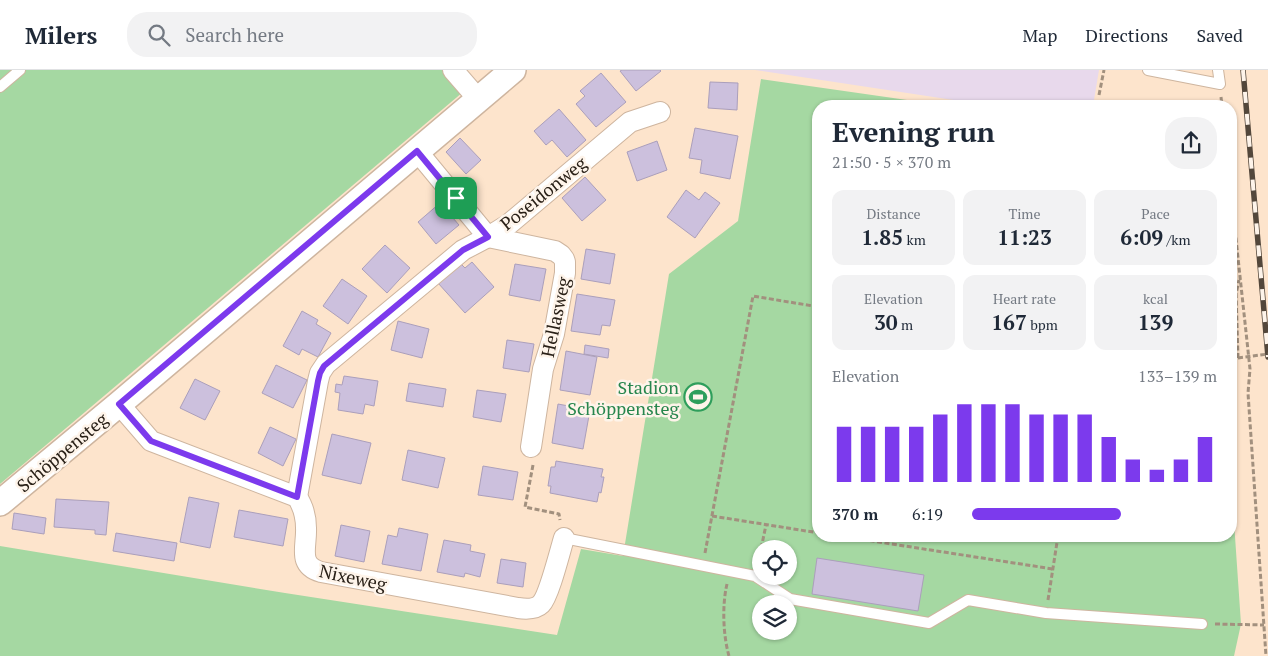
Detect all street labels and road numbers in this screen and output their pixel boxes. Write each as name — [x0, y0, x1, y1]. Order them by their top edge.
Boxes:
street label: Poseidonweg — [495, 150, 592, 235]
street label: Hellasweg — [535, 274, 575, 359]
street label: Schöppensteg — [12, 407, 113, 497]
street label: Nixeweg — [317, 558, 389, 596]

